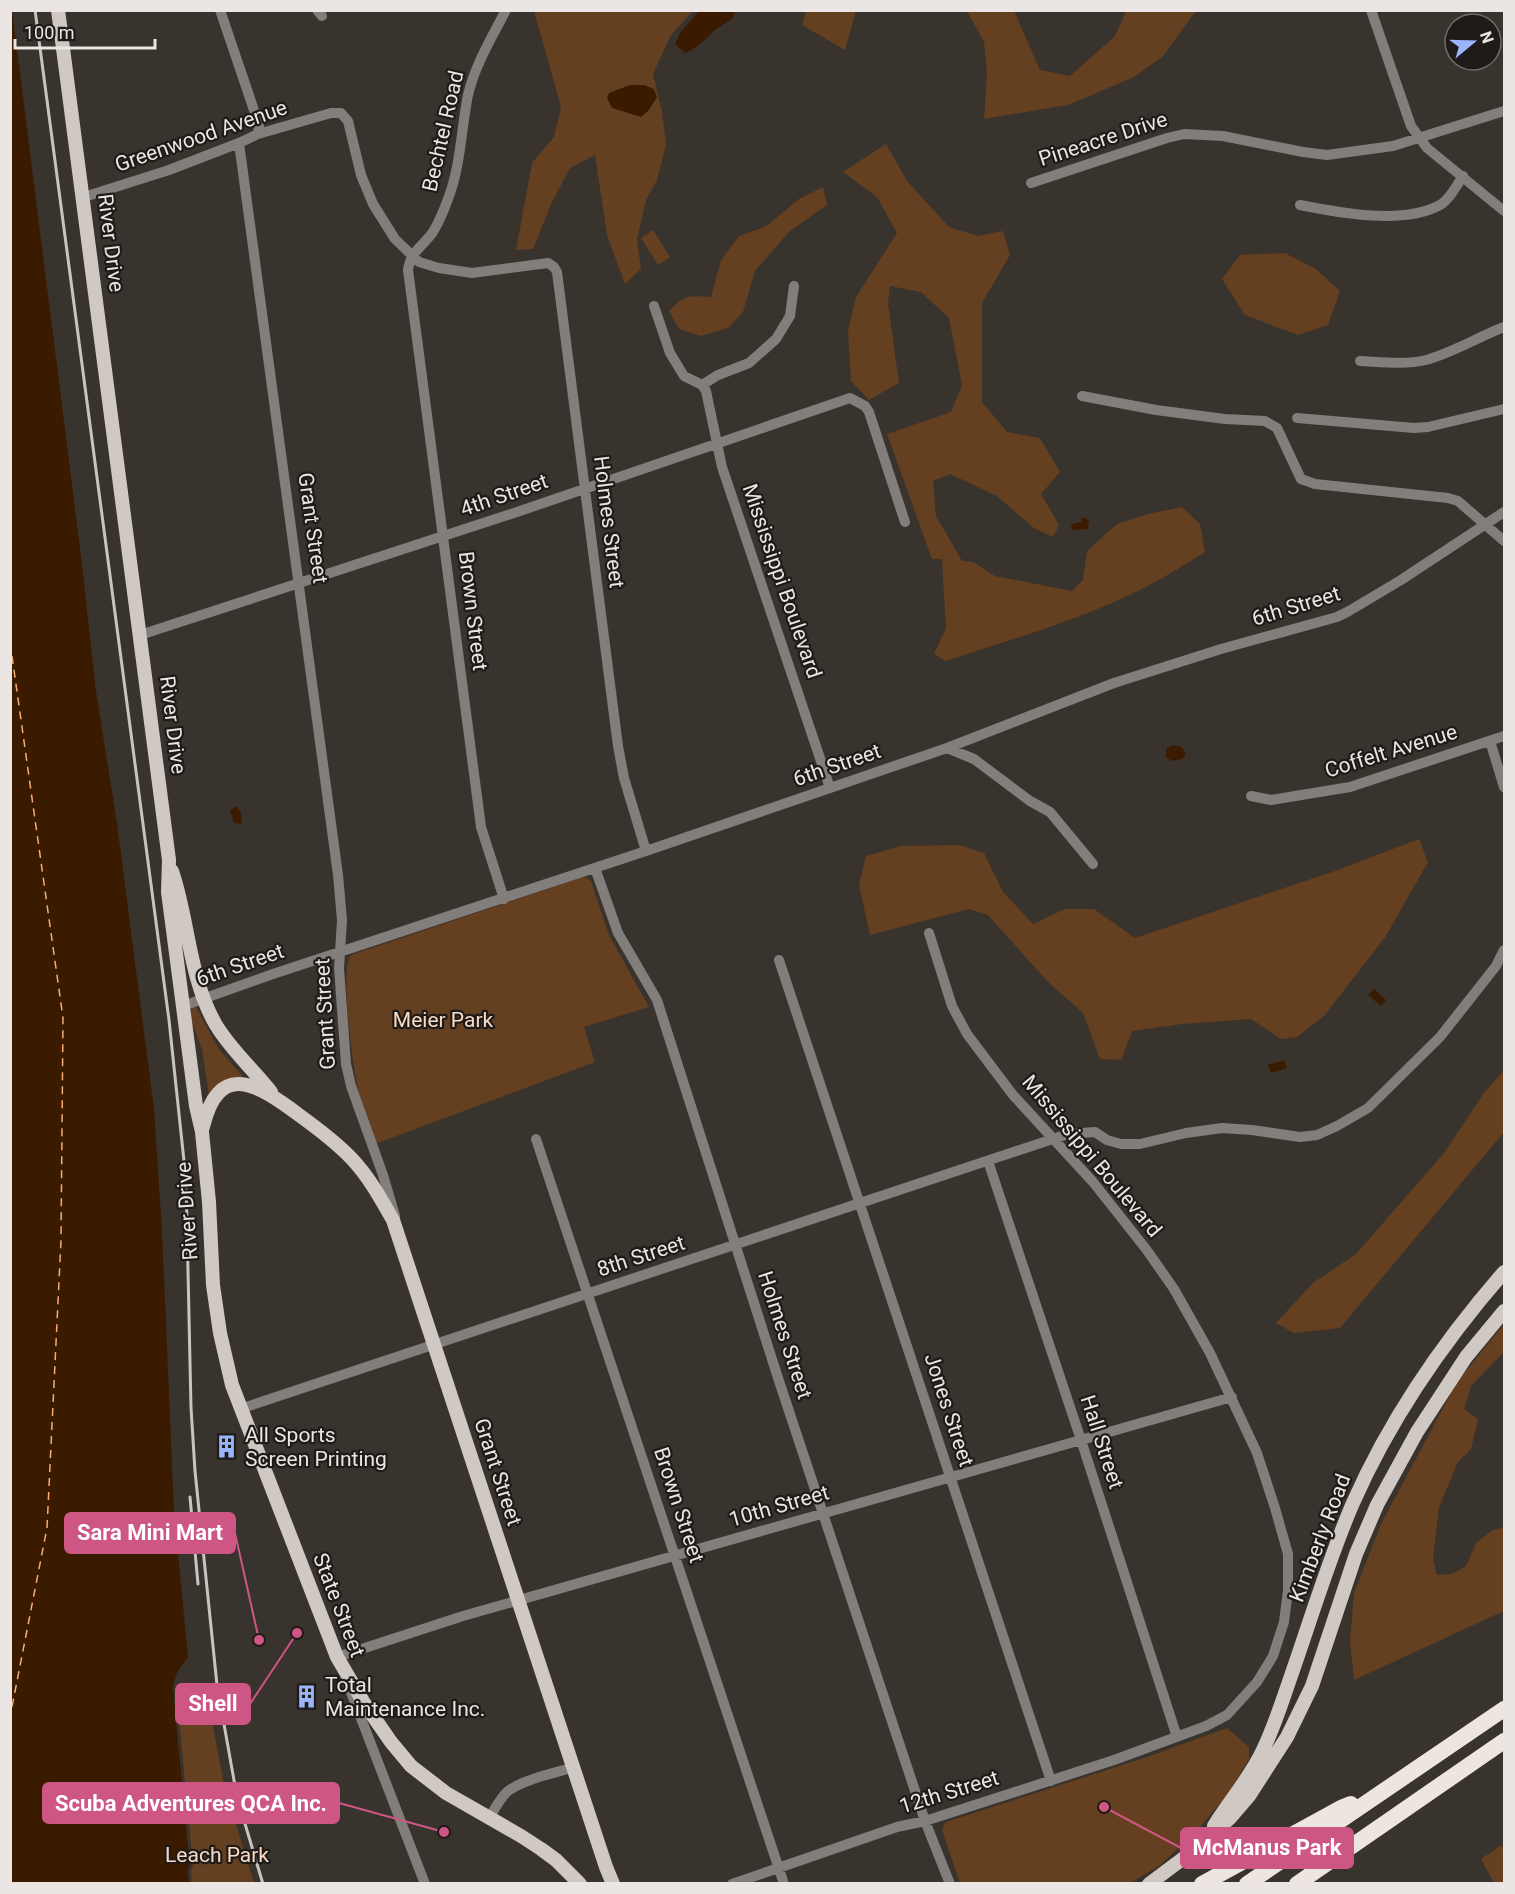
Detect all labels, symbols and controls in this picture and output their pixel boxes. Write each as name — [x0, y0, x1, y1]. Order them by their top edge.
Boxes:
scale bar — [15, 12, 154, 50]
north arrow — [1443, 12, 1503, 72]
text: 100 m — [24, 22, 75, 43]
text: N — [1476, 29, 1498, 46]
street label: Bechtel Road — [417, 68, 469, 194]
street label: Greenwood Avenue — [112, 95, 290, 177]
street label: Pineacre Drive — [1036, 107, 1170, 171]
street label: River Drive — [93, 193, 129, 293]
street label: Holmes Street — [589, 454, 629, 590]
street label: 4th Street — [457, 469, 551, 521]
street label: Grant Street — [293, 471, 333, 585]
street label: Mississippi Boulevard — [737, 481, 827, 681]
street label: Brown Street — [454, 550, 492, 672]
street label: 6th Street — [1249, 581, 1343, 631]
street label: River Drive — [155, 675, 191, 775]
street label: Coffelt Avenue — [1322, 719, 1460, 783]
street label: 6th Street — [790, 739, 884, 791]
street label: 6th Street — [193, 939, 287, 991]
street label: Grant Street — [310, 958, 340, 1070]
park label: Meier Park — [393, 1008, 494, 1032]
street label: Mississippi Boulevard — [1017, 1070, 1167, 1242]
street label: River Drive — [172, 1161, 202, 1261]
street label: 8th Street — [594, 1231, 688, 1281]
street label: Holmes Street — [753, 1268, 817, 1402]
street label: Jones Street — [919, 1350, 979, 1470]
street label: Hall Street — [1076, 1392, 1128, 1492]
street label: Grant Street — [469, 1415, 527, 1529]
place label: All Sports Screen Printing — [245, 1423, 387, 1471]
building icon: All Sports Screen Printing — [214, 1434, 240, 1460]
street label: Brown Street — [649, 1444, 709, 1566]
street label: Kimberly Road — [1285, 1471, 1355, 1605]
street label: 10th Street — [726, 1480, 832, 1532]
callout: Sara Mini Mart — [65, 1513, 235, 1553]
text: Sara Mini Mart — [77, 1520, 224, 1545]
street label: State Street — [308, 1550, 370, 1660]
place label: Total Maintenance Inc. — [325, 1673, 485, 1721]
callout: Shell — [176, 1684, 250, 1724]
building icon: Total Maintenance Inc. — [294, 1684, 320, 1710]
text: Shell — [188, 1691, 238, 1716]
street label: 12th Street — [896, 1765, 1002, 1818]
callout: Scuba Adventures QCA Inc. — [43, 1783, 339, 1823]
text: Scuba Adventures QCA Inc. — [55, 1791, 327, 1816]
callout: McManus Park — [1181, 1828, 1353, 1868]
text: McManus Park — [1193, 1835, 1342, 1860]
park label: Leach Park — [165, 1843, 269, 1867]

